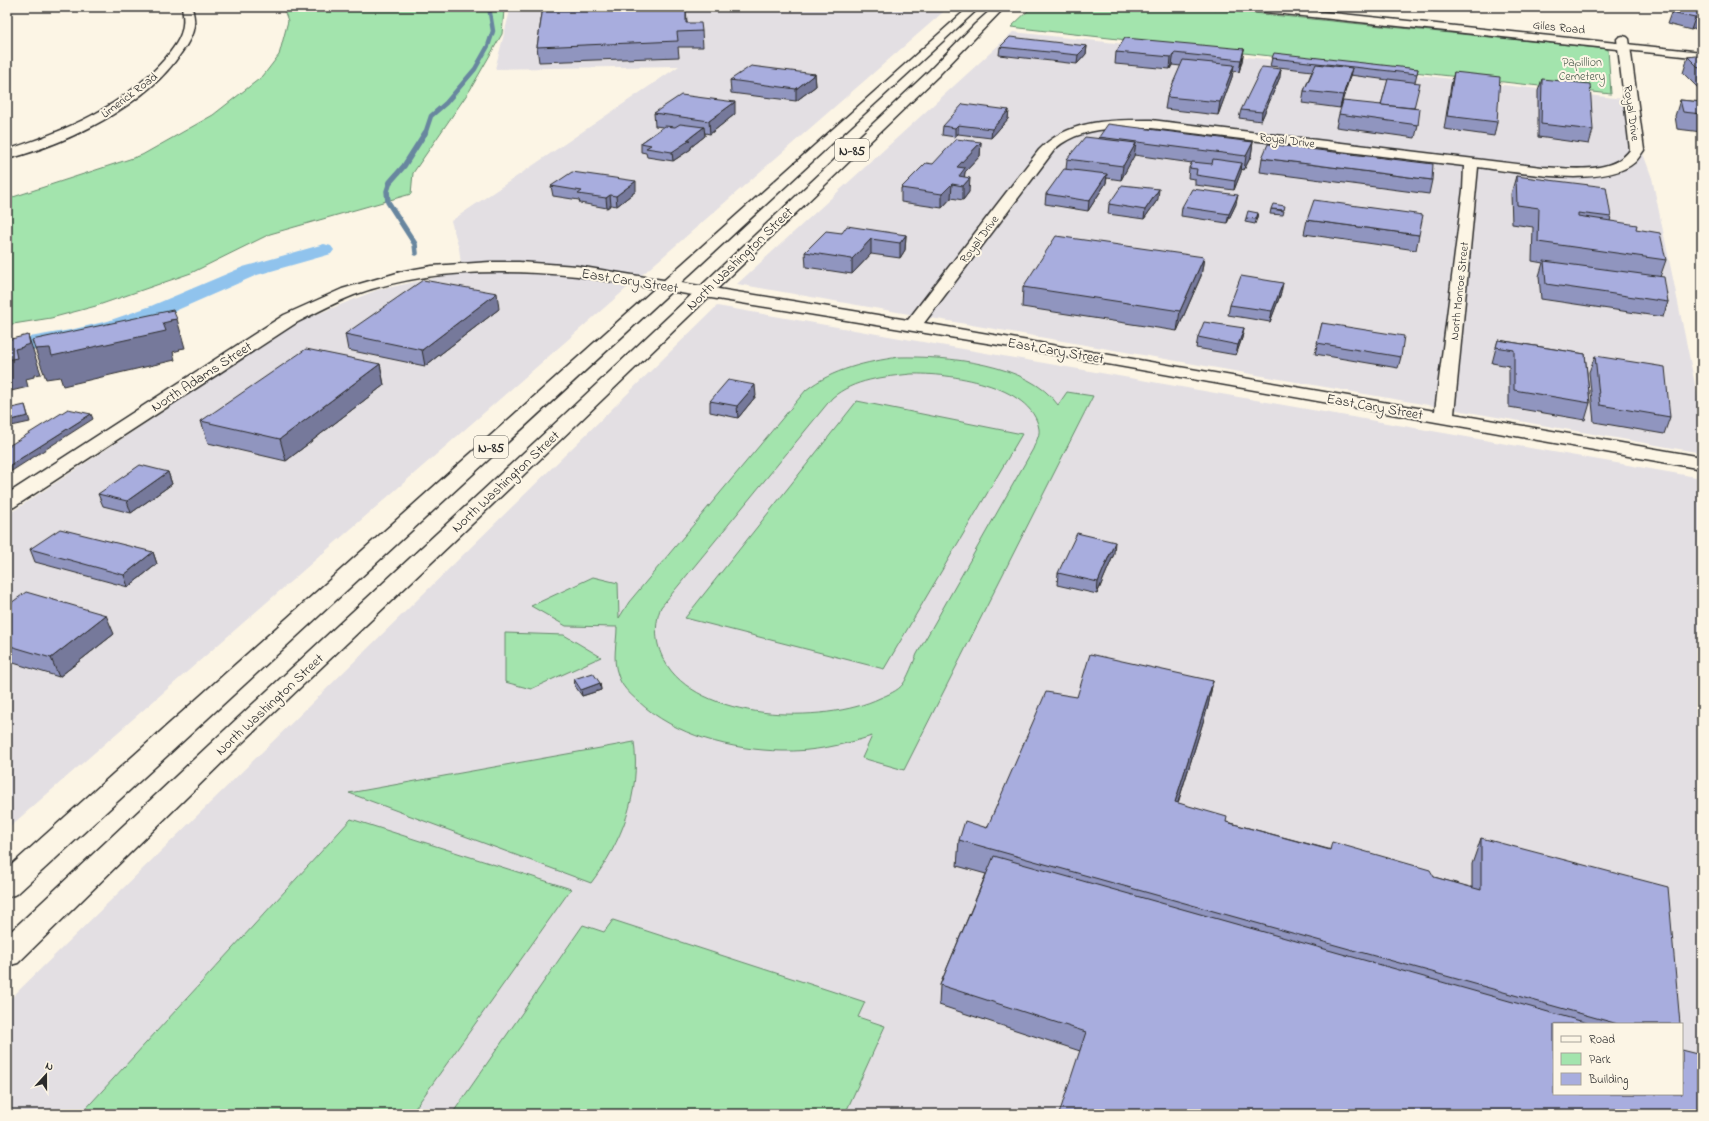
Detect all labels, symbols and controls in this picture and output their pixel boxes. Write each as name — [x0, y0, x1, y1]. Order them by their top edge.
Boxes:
street label: Giles Road — [1532, 16, 1586, 40]
park label: Papillion Cemetery — [1559, 54, 1606, 87]
street label: Limerick Road — [97, 68, 162, 123]
street label: Royal Drive — [1617, 84, 1644, 143]
street label: Royal Drive — [1258, 129, 1316, 154]
road number: N-85 — [835, 139, 869, 161]
street label: North Washington Street — [682, 202, 799, 316]
street label: Royal Drive — [956, 211, 1005, 268]
street label: North Monroe Street — [1446, 241, 1474, 341]
street label: East Cary Street — [580, 263, 680, 301]
street label: East Cary Street — [1006, 333, 1106, 371]
street label: North Adams Street — [147, 336, 257, 418]
street label: East Cary Street — [1325, 389, 1425, 427]
street label: North Washington Street — [447, 426, 566, 539]
road number: N-85 — [474, 436, 508, 458]
street label: North Washington Street — [211, 649, 330, 762]
legend — [1553, 1023, 1683, 1095]
text: Road — [1589, 1031, 1615, 1049]
text: Park — [1589, 1051, 1611, 1069]
north arrow — [26, 1055, 66, 1095]
text: N — [43, 1058, 56, 1075]
text: Building — [1588, 1071, 1628, 1090]

